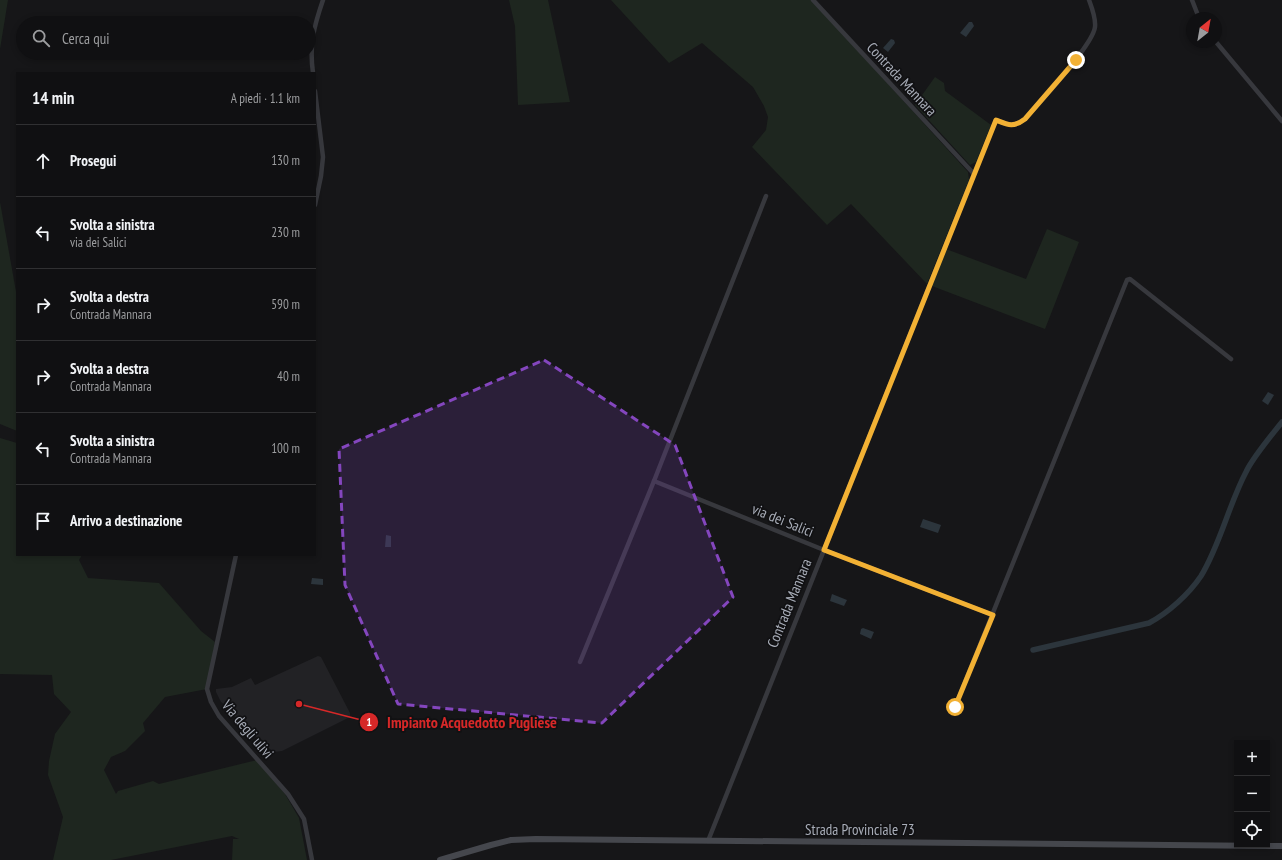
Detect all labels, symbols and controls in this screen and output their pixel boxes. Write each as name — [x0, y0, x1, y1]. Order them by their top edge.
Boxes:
north arrow — [1186, 12, 1222, 48]
search box — [16, 16, 316, 60]
icon: search — [30, 27, 52, 49]
text: Cerca qui — [62, 29, 110, 48]
street label: Contrada Mannara — [863, 38, 941, 120]
route end — [1067, 51, 1085, 69]
text: 14 min — [32, 87, 74, 109]
text: A piedi · 1.1 km — [231, 90, 300, 107]
icon: ahead — [32, 150, 54, 172]
text: Prosegui — [70, 151, 116, 170]
text: 130 m — [271, 152, 300, 169]
text: Svolta a sinistra — [70, 215, 155, 234]
icon: left — [32, 222, 54, 244]
text: 230 m — [271, 224, 300, 241]
text: via dei Salici — [70, 234, 126, 251]
text: Svolta a destra — [70, 287, 149, 306]
icon: right — [32, 294, 54, 316]
text: 590 m — [271, 296, 300, 313]
text: Contrada Mannara — [70, 306, 152, 323]
text: Svolta a destra — [70, 359, 149, 378]
icon: right — [32, 366, 54, 388]
text: 40 m — [277, 368, 300, 385]
text: Contrada Mannara — [70, 378, 152, 395]
text: Svolta a sinistra — [70, 431, 155, 450]
icon: left — [32, 438, 54, 460]
text: 100 m — [271, 440, 300, 457]
text: Contrada Mannara — [70, 450, 152, 467]
street label: via dei Salici — [749, 499, 817, 541]
icon: arrive — [32, 510, 54, 532]
text: Arrivo a destinazione — [70, 511, 183, 530]
street label: Contrada Mannara — [763, 556, 815, 650]
street label: Via degli ulivi — [217, 695, 278, 762]
route start — [946, 698, 964, 716]
callout: Impianto Acquedotto Pugliese — [359, 708, 565, 736]
text: Impianto Acquedotto Pugliese — [387, 712, 557, 732]
text: 1 — [366, 714, 372, 729]
map controls — [1234, 740, 1270, 848]
button: + — [1234, 740, 1270, 776]
button: − — [1234, 776, 1270, 812]
button: locate — [1234, 812, 1270, 848]
street label: Strada Provinciale 73 — [805, 820, 915, 839]

